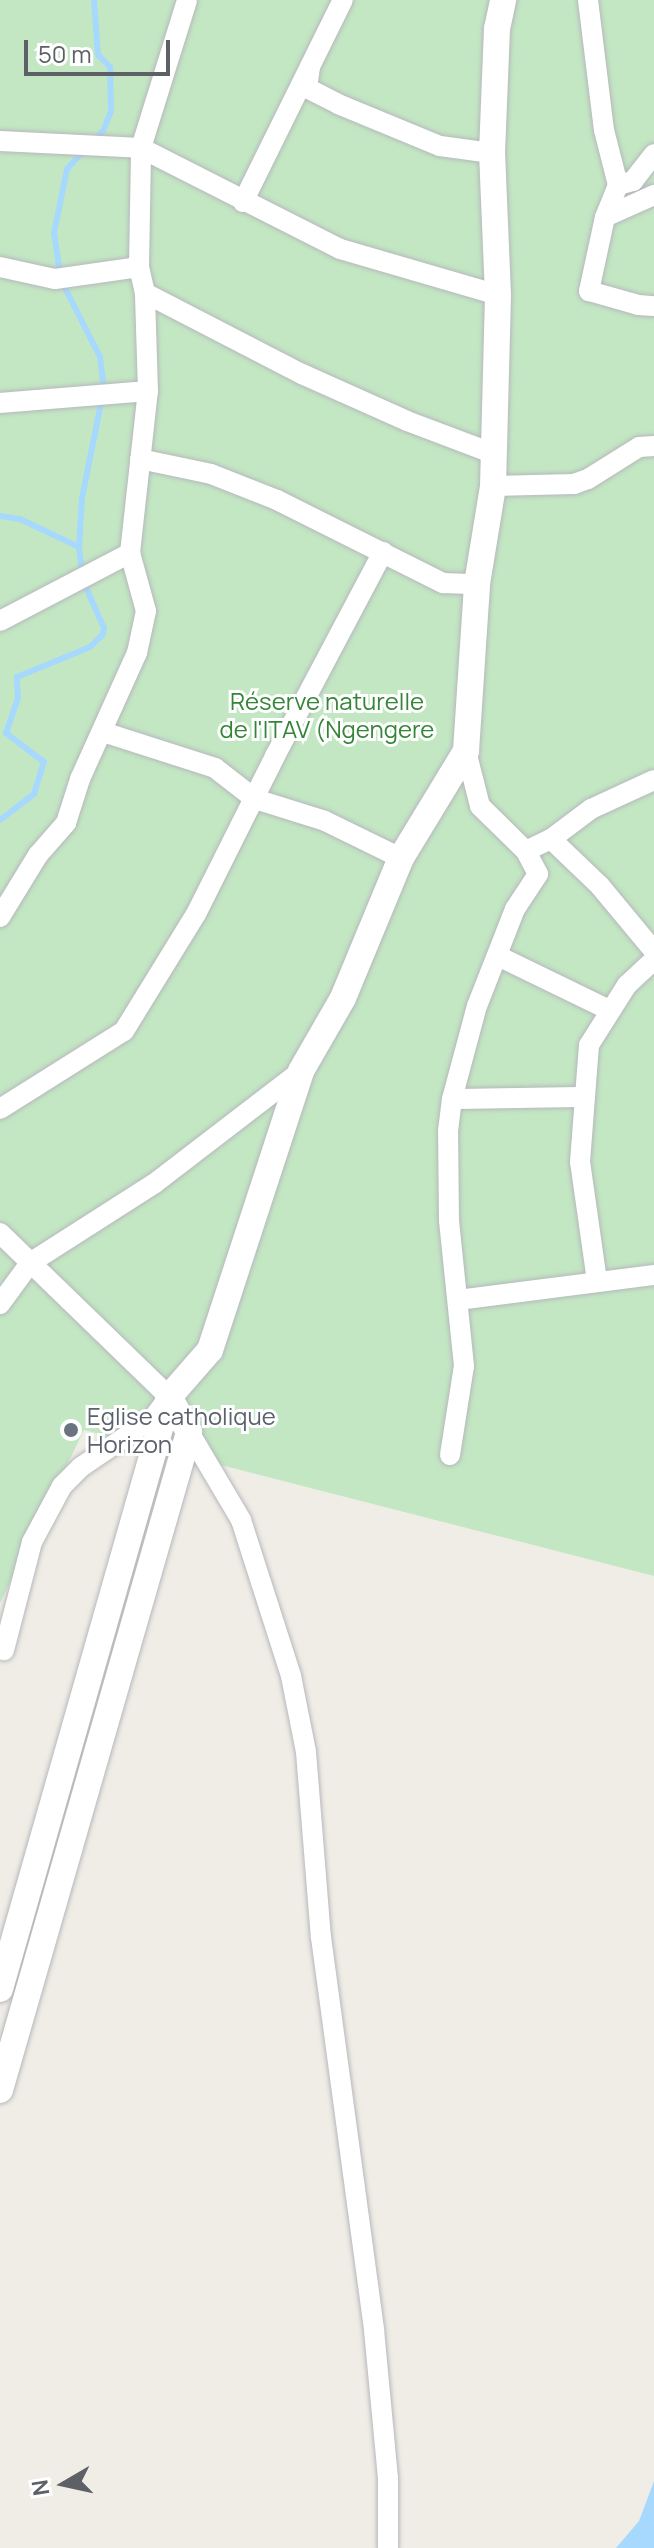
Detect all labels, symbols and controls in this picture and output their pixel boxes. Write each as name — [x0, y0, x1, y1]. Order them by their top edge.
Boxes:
scale bar — [28, 24, 174, 74]
text: 50 m — [38, 37, 92, 70]
park label: Réserve naturelle de l'ITAV (Ngengere — [220, 687, 434, 743]
place label: Eglise catholique Horizon — [87, 1402, 276, 1458]
marker: Eglise catholique Horizon — [62, 1421, 80, 1439]
north arrow — [24, 2444, 104, 2524]
text: N — [24, 2478, 56, 2498]

